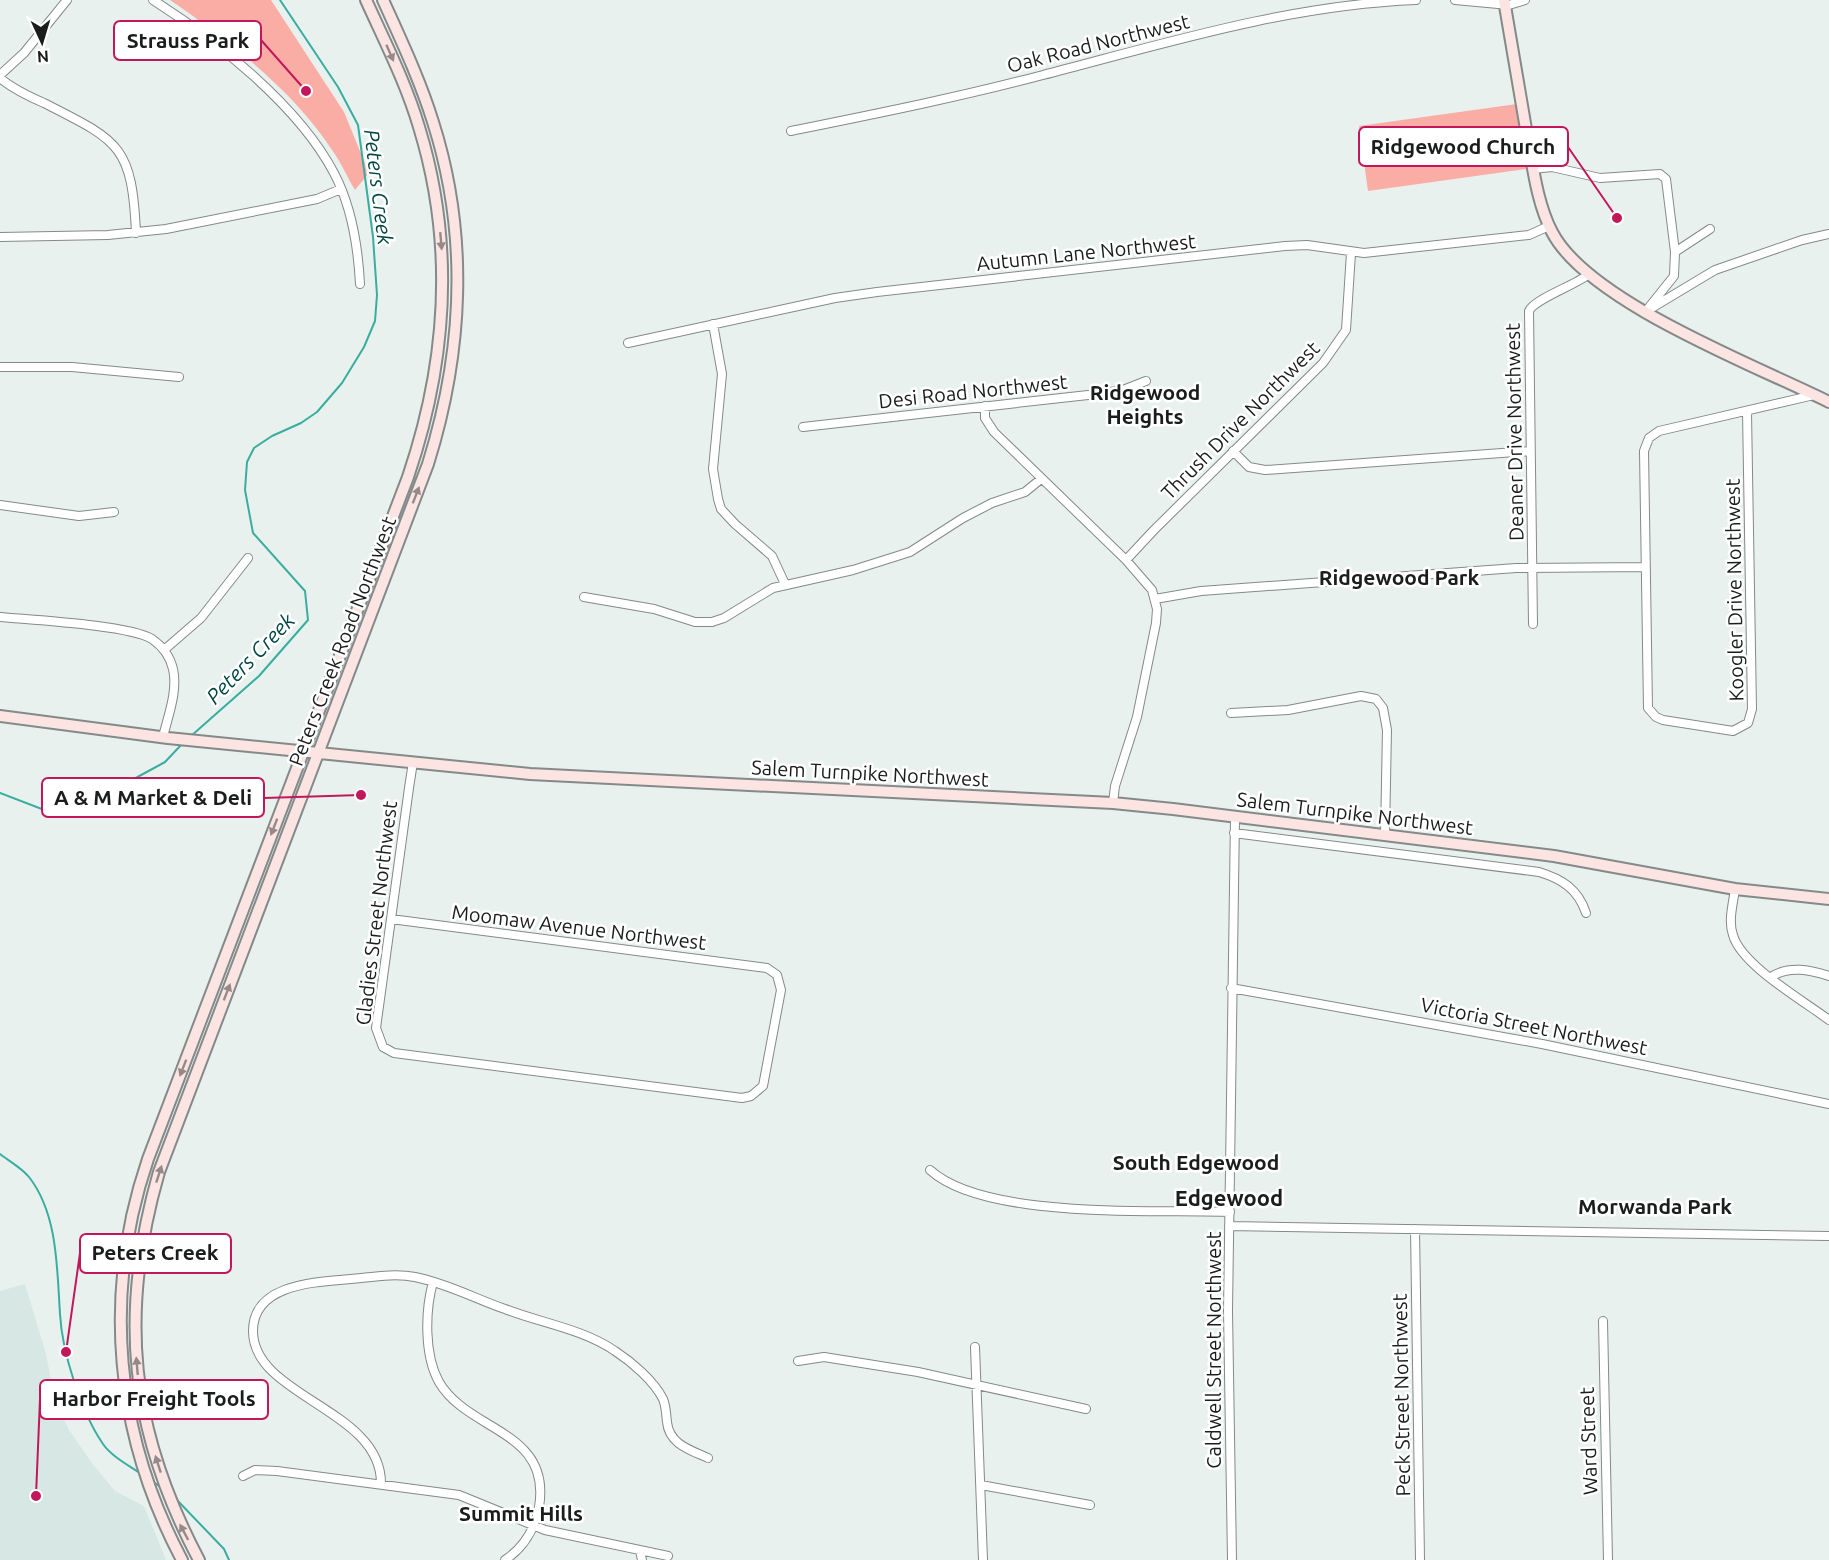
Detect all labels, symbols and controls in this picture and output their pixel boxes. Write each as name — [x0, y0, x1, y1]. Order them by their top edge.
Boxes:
street label: Oak Road Northwest — [1004, 9, 1192, 77]
north arrow — [12, 12, 72, 72]
callout: Strauss Park — [114, 21, 261, 60]
text: Strauss Park — [127, 28, 250, 52]
one-way arrow — [385, 45, 395, 63]
text: N — [36, 48, 50, 66]
callout: Ridgewood Church — [1359, 127, 1568, 166]
water label: Peters Creek — [360, 128, 398, 246]
text: Ridgewood Church — [1371, 134, 1555, 158]
street label: Autumn Lane Northwest — [975, 229, 1197, 275]
one-way arrow — [436, 231, 446, 250]
street label: Deaner Drive Northwest — [1501, 323, 1527, 541]
street label: Thrush Drive Northwest — [1156, 336, 1324, 504]
street label: Desi Road Northwest — [877, 370, 1069, 412]
district label: Ridgewood Heights — [1090, 380, 1200, 428]
street label: Koogler Drive Northwest — [1721, 478, 1747, 702]
one-way arrow — [412, 486, 422, 504]
street label: Peters Creek Road Northwest — [284, 513, 400, 769]
district label: Ridgewood Park — [1319, 565, 1479, 589]
water label: Peters Creek — [201, 608, 299, 708]
street label: Salem Turnpike Northwest — [751, 755, 989, 791]
callout: A & M Market & Deli — [42, 778, 264, 817]
text: A & M Market & Deli — [54, 785, 252, 809]
street label: Salem Turnpike Northwest — [1236, 787, 1475, 839]
street label: Gladies Street Northwest — [351, 799, 401, 1027]
one-way arrow — [269, 818, 279, 836]
street label: Moomaw Avenue Northwest — [450, 900, 708, 954]
one-way arrow — [223, 982, 233, 1000]
street label: Victoria Street Northwest — [1419, 993, 1650, 1059]
one-way arrow — [177, 1059, 187, 1077]
district label: South Edgewood — [1113, 1150, 1279, 1174]
one-way arrow — [155, 1165, 164, 1183]
district label: Edgewood — [1175, 1185, 1283, 1210]
district label: Morwanda Park — [1578, 1194, 1732, 1218]
street label: Caldwell Street Northwest — [1202, 1231, 1225, 1469]
callout: Peters Creek — [80, 1234, 231, 1273]
text: Peters Creek — [91, 1240, 219, 1264]
street label: Peck Street Northwest — [1388, 1293, 1414, 1497]
one-way arrow — [132, 1357, 142, 1376]
callout: Harbor Freight Tools — [40, 1380, 268, 1419]
text: Harbor Freight Tools — [52, 1386, 256, 1410]
street label: Ward Street — [1575, 1386, 1601, 1495]
one-way arrow — [153, 1455, 162, 1473]
district label: Summit Hills — [459, 1501, 583, 1525]
one-way arrow — [179, 1524, 189, 1541]

